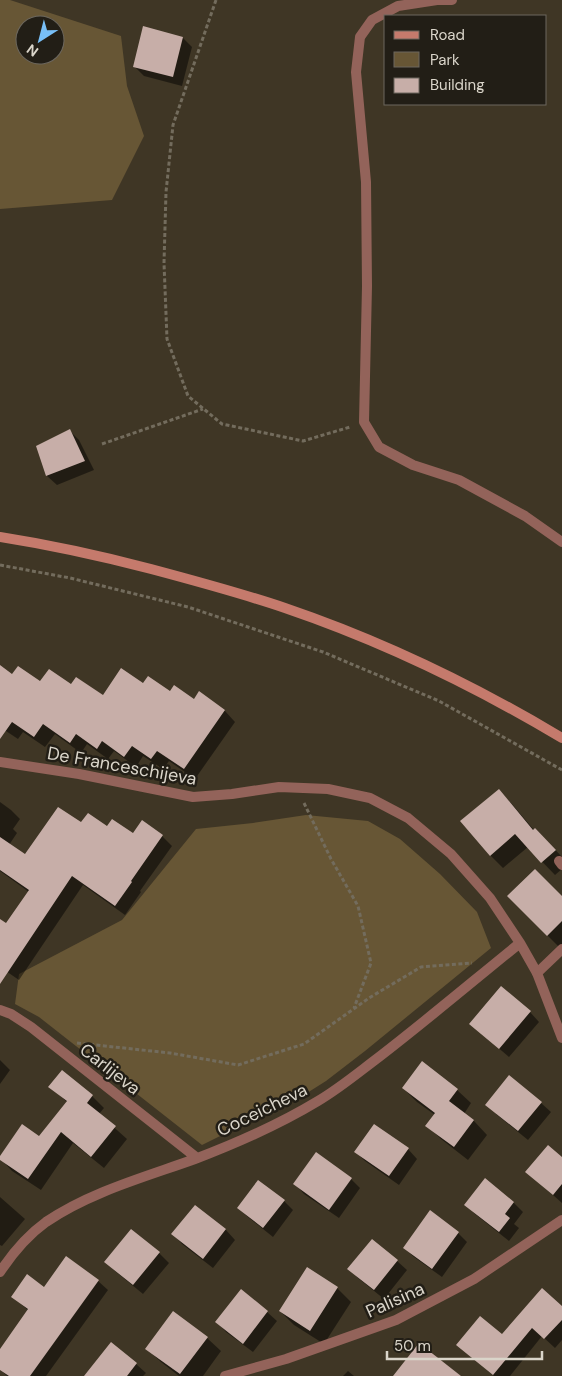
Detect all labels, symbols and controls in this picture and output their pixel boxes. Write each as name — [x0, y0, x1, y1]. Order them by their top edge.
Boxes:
north arrow — [15, 15, 65, 65]
legend — [384, 15, 547, 105]
text: Road — [430, 25, 465, 45]
text: N — [23, 40, 42, 61]
text: Park — [430, 50, 460, 70]
text: Building — [430, 75, 485, 95]
street label: De Franceschijeva — [45, 741, 199, 791]
street label: Carlijeva — [75, 1038, 145, 1100]
street label: Coceicheva — [213, 1078, 311, 1142]
street label: Palisina — [362, 1277, 428, 1323]
scale bar — [387, 1328, 542, 1360]
text: 50 m — [394, 1336, 431, 1356]

